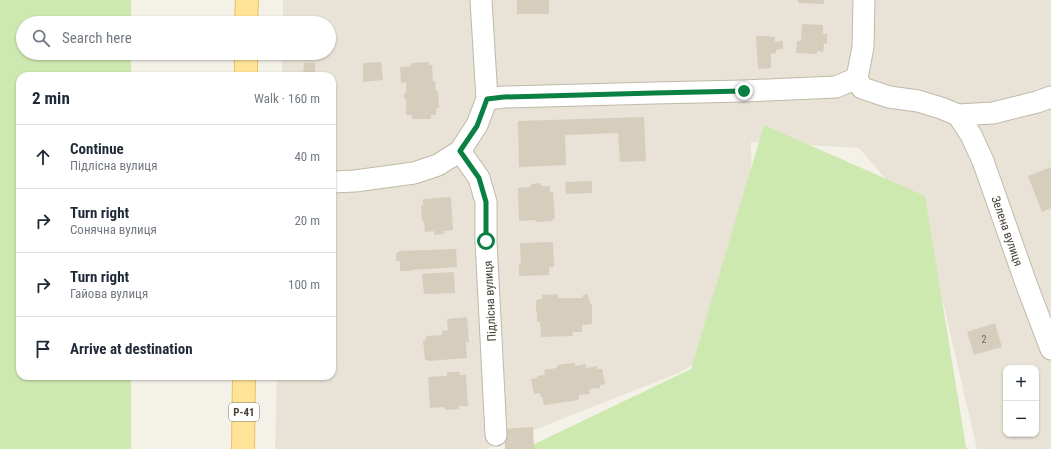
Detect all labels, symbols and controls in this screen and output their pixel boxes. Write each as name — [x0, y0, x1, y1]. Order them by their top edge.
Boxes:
search box — [16, 16, 336, 60]
icon: search — [30, 27, 52, 49]
text: Search here — [62, 29, 132, 47]
route end — [735, 82, 753, 100]
text: 2 min — [32, 88, 70, 108]
text: Walk · 160 m — [254, 91, 320, 106]
text: Continue — [70, 140, 124, 158]
icon: ahead — [32, 146, 54, 168]
text: 40 m — [294, 149, 320, 164]
text: Підлісна вулиця — [70, 158, 158, 173]
street label: Зелена вулиця — [988, 194, 1026, 268]
text: Turn right — [70, 204, 129, 222]
icon: right — [32, 210, 54, 232]
text: 20 m — [294, 213, 320, 228]
text: Сонячна вулиця — [70, 222, 157, 237]
route start — [477, 232, 495, 250]
street label: Підлісна вулиця — [481, 260, 499, 342]
text: Turn right — [70, 268, 129, 286]
icon: right — [32, 274, 54, 296]
text: 100 m — [288, 277, 320, 292]
text: Гайова вулиця — [70, 286, 148, 301]
house number: 2 — [982, 334, 987, 345]
icon: arrive — [32, 338, 54, 360]
text: Arrive at destination — [70, 340, 193, 358]
map controls — [1003, 365, 1039, 437]
button: + — [1003, 365, 1039, 401]
button: − — [1003, 401, 1039, 437]
road number: Р-41 — [229, 403, 259, 421]

